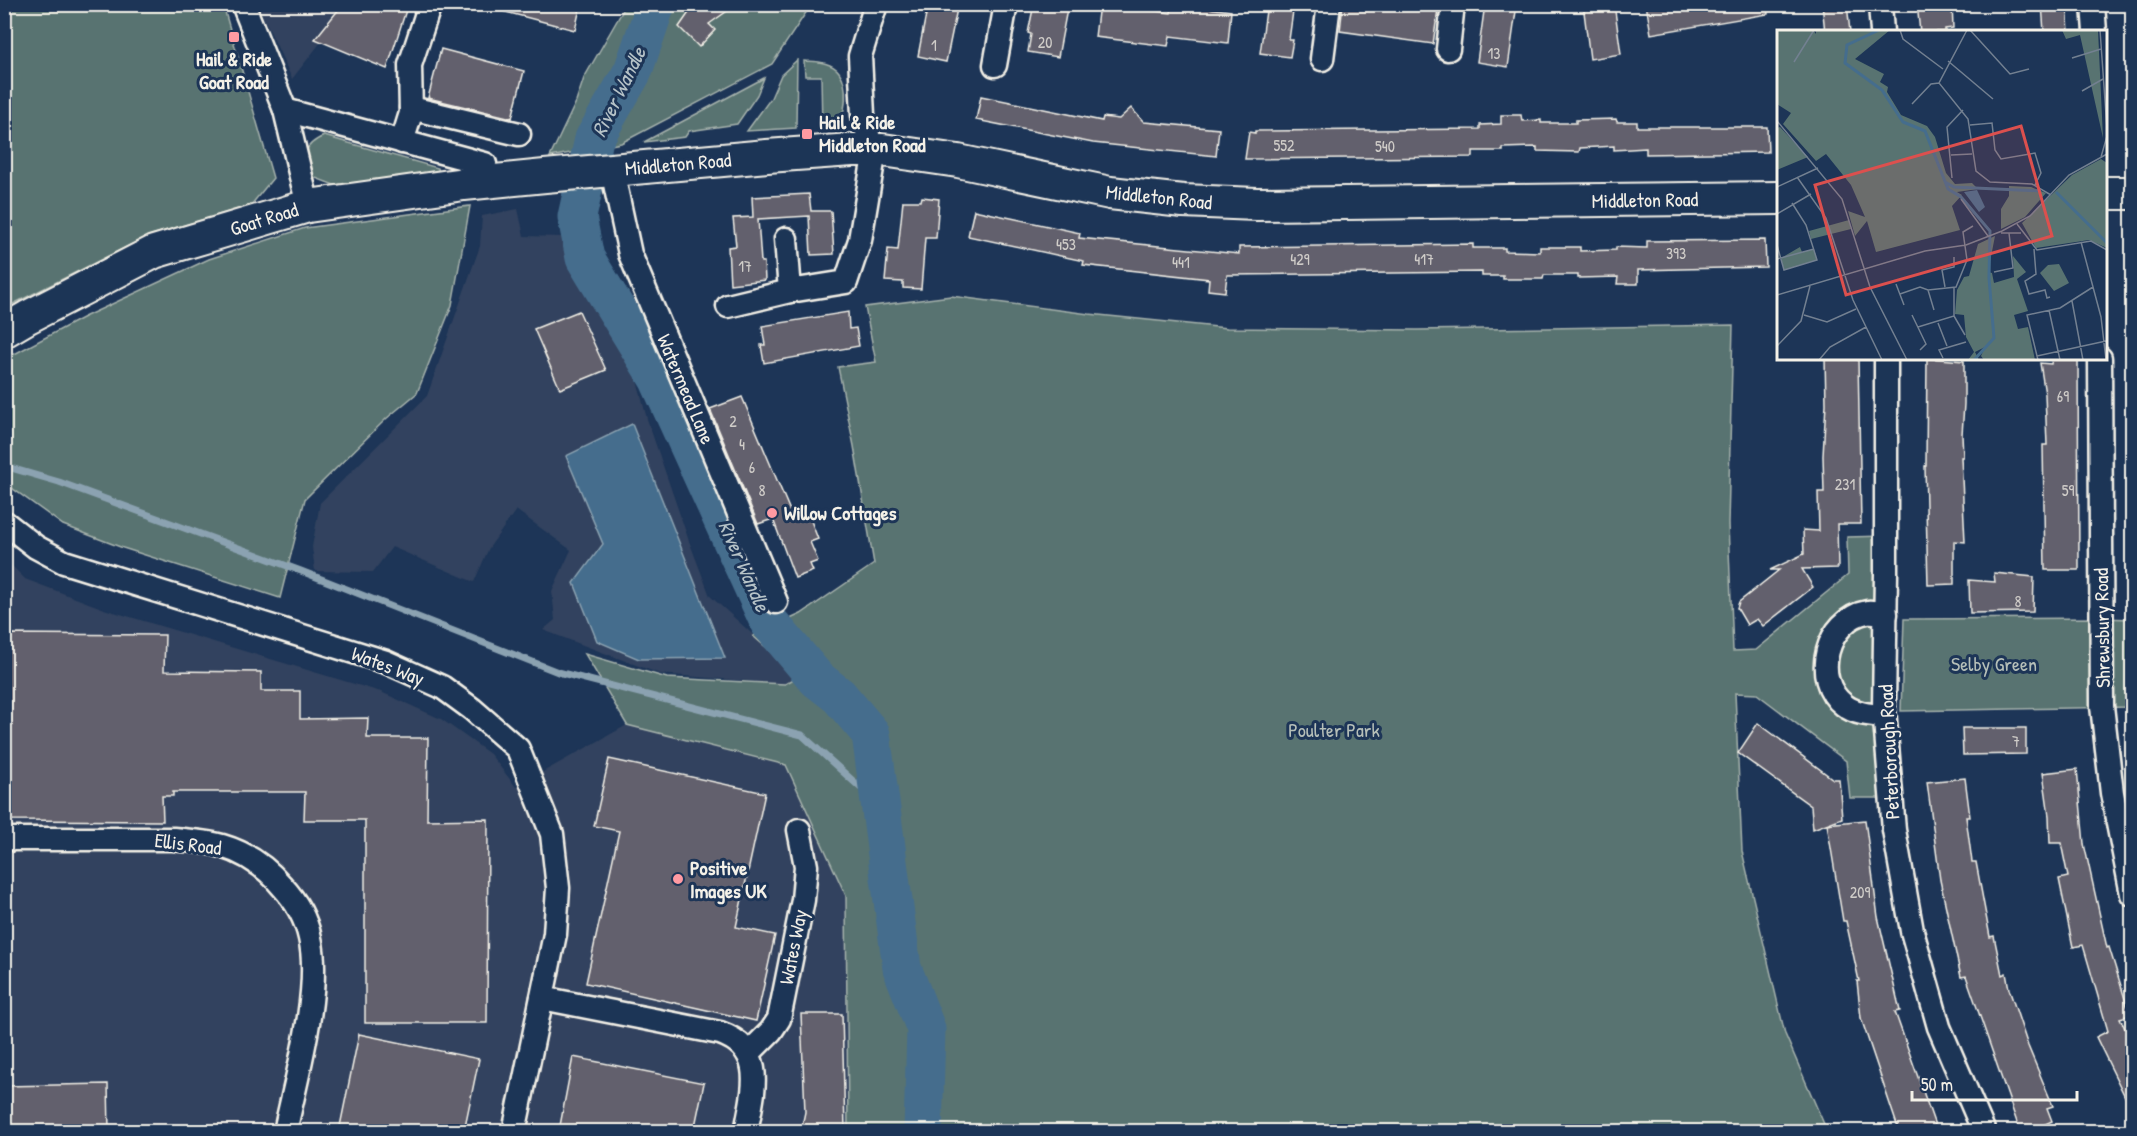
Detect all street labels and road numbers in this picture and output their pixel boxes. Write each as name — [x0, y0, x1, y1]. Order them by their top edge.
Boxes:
street label: Middleton Road — [624, 145, 732, 182]
street label: Middleton Road — [1105, 178, 1214, 216]
street label: Middleton Road — [1591, 185, 1699, 214]
street label: Goat Road — [227, 195, 301, 242]
street label: Watermead Lane — [651, 330, 722, 448]
street label: Shrewsbury Road — [2087, 568, 2116, 688]
street label: Wates Way — [348, 639, 428, 692]
street label: Peterborough Road — [1871, 684, 1906, 820]
street label: Ellis Road — [153, 826, 223, 861]
street label: Wates Way — [772, 907, 813, 987]

